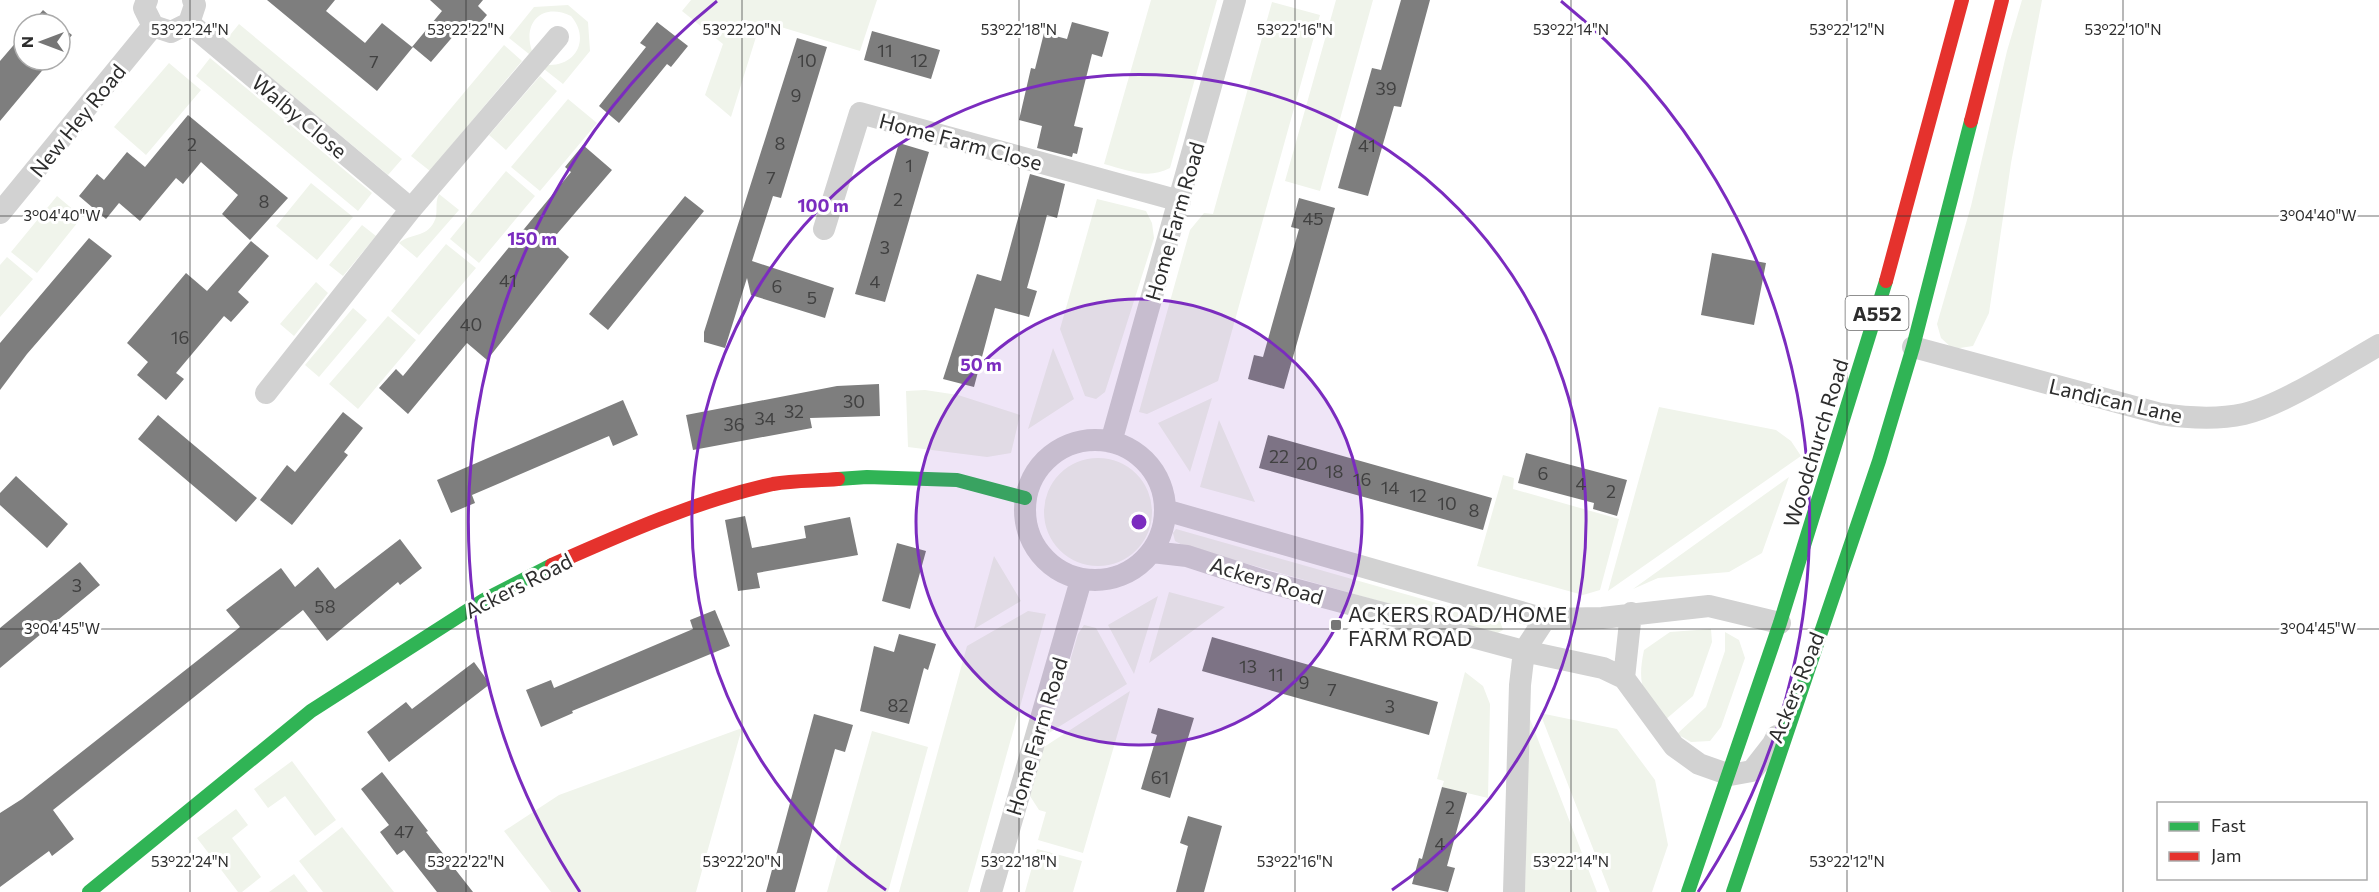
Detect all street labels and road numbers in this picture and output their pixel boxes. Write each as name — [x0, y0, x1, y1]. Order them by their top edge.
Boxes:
street label: New Hey Road — [24, 59, 130, 181]
street label: Walby Close — [247, 69, 353, 163]
street label: Home Farm Close — [877, 107, 1045, 175]
street label: Home Farm Road — [1139, 139, 1209, 303]
road number: A552 — [1846, 296, 1908, 330]
street label: Woodchurch Road — [1777, 356, 1853, 530]
street label: Landican Lane — [2047, 373, 2185, 427]
street label: Ackers Road — [460, 547, 576, 623]
street label: Ackers Road — [1207, 551, 1327, 609]
street label: Ackers Road — [1761, 628, 1829, 746]
street label: Home Farm Road — [1000, 654, 1072, 818]

